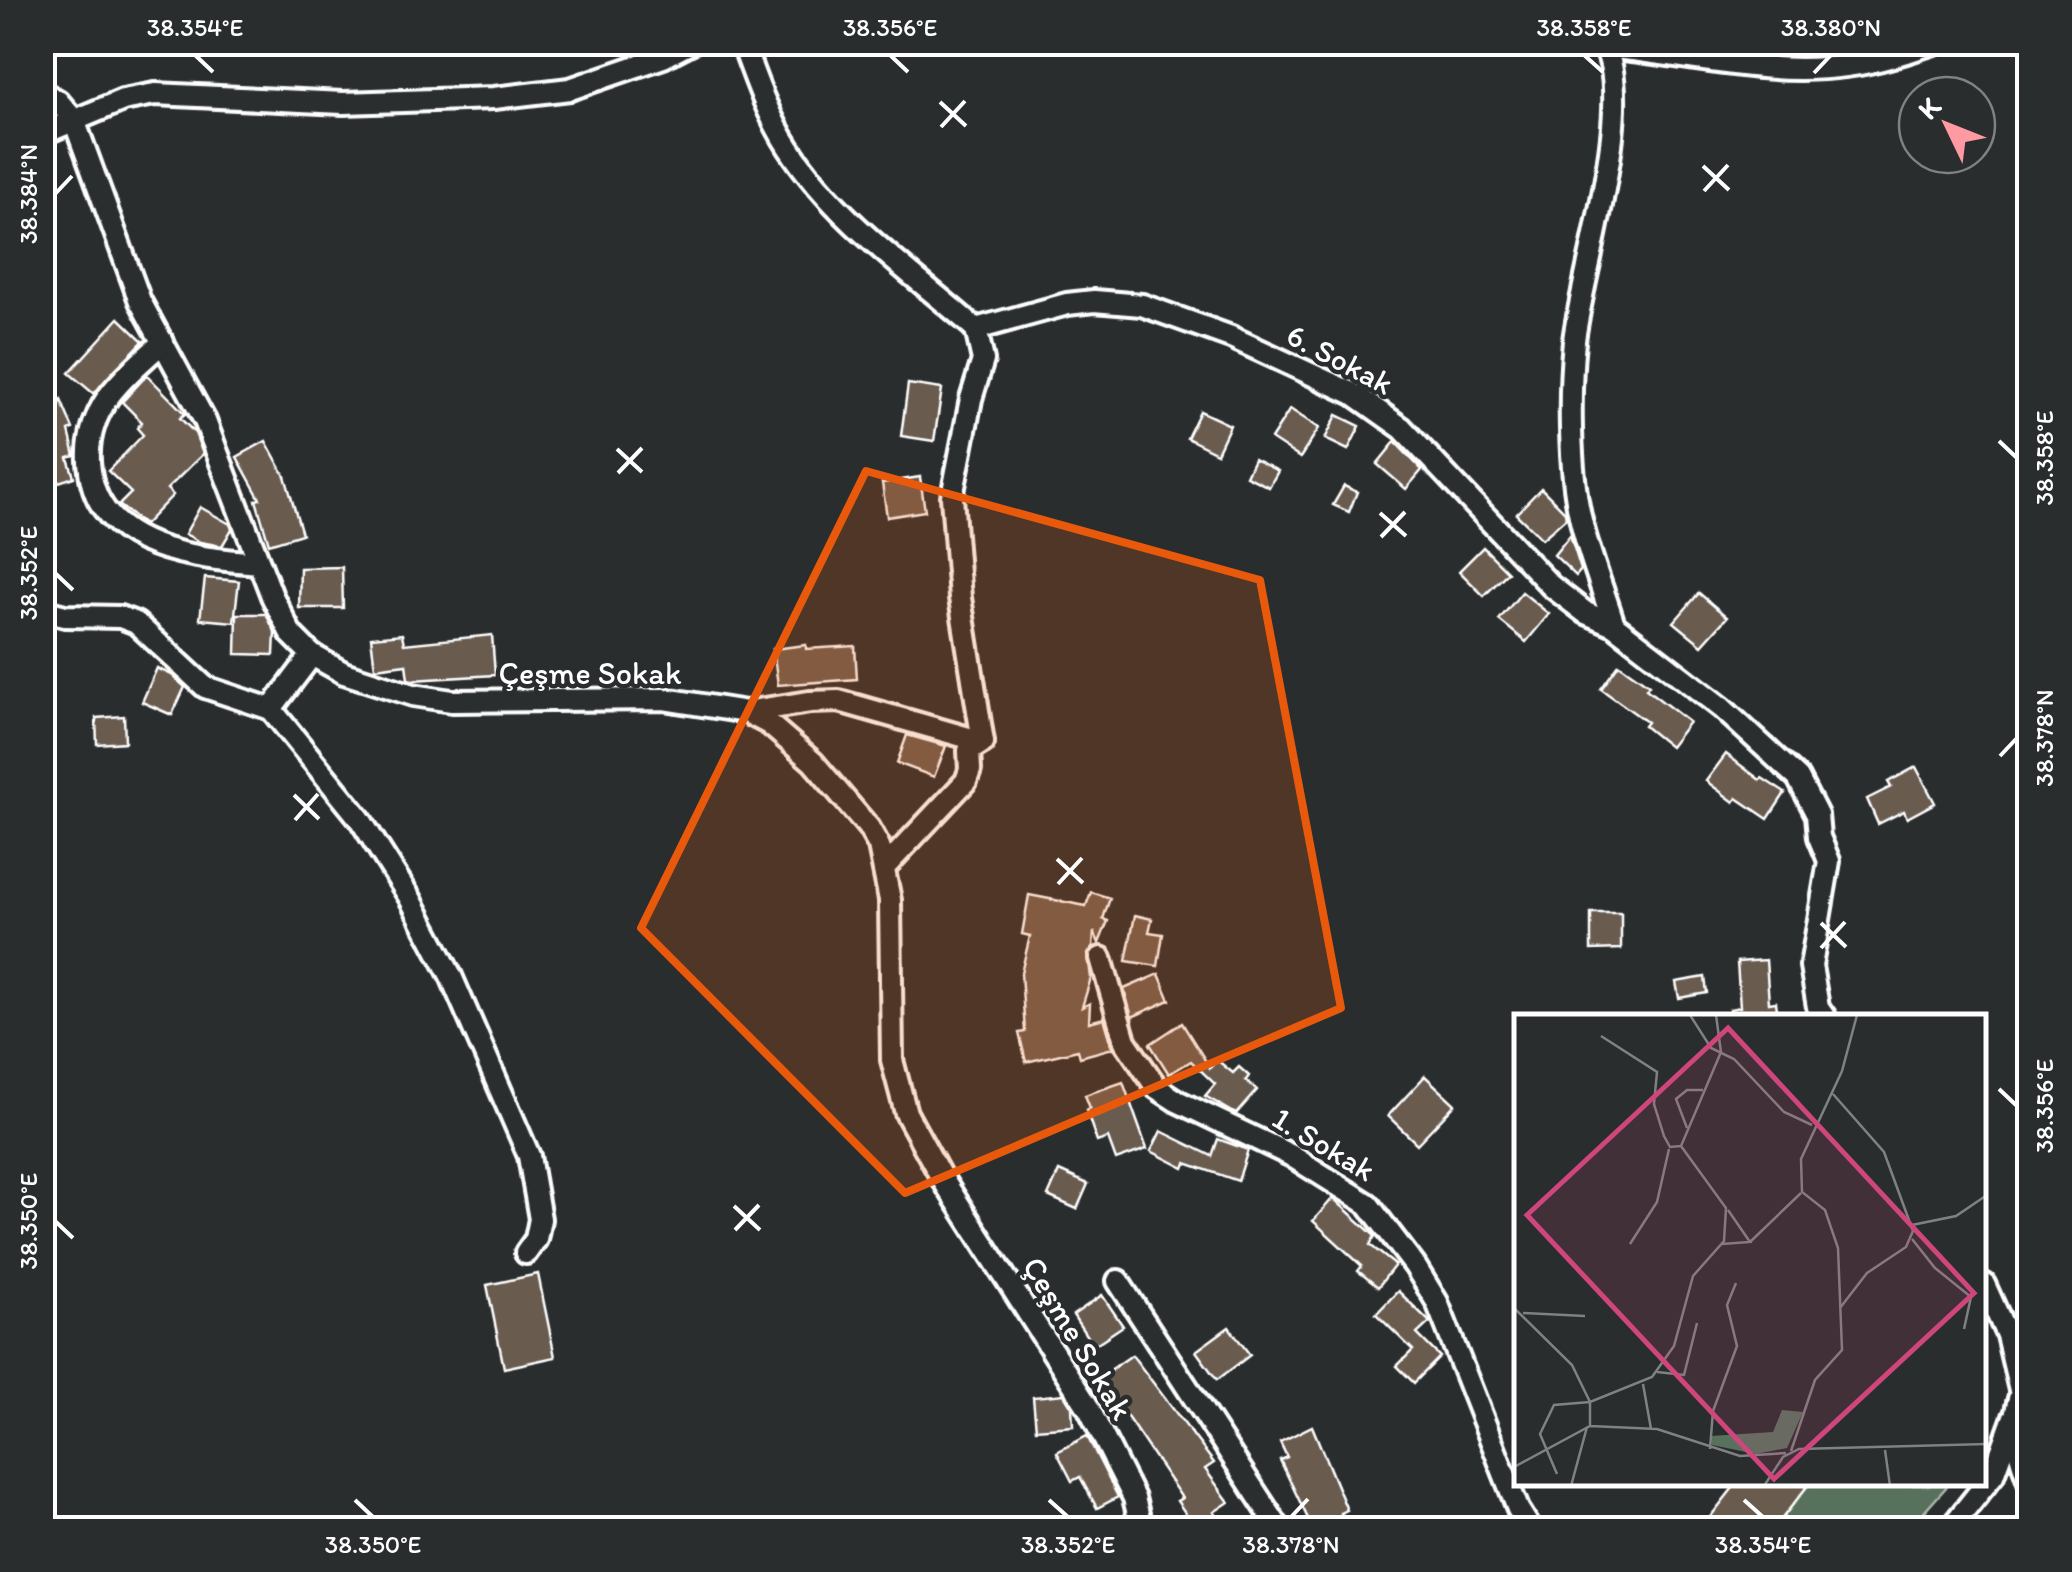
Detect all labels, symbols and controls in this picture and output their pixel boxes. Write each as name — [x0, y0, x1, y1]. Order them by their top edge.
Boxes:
text: 38.354°E — [147, 12, 243, 42]
text: 38.356°E — [843, 12, 937, 42]
text: 38.358°E — [1536, 12, 1632, 42]
text: 38.380°N — [1781, 12, 1881, 42]
north arrow — [1897, 75, 1997, 175]
text: K — [1910, 89, 1948, 126]
text: 38.384°N — [13, 144, 43, 244]
street label: 6. Sokak — [1280, 315, 1400, 403]
text: 38.358°E — [2029, 410, 2059, 506]
text: 38.352°E — [13, 526, 43, 620]
street label: Çeşme Sokak — [498, 654, 682, 692]
text: 38.378°N — [2029, 689, 2059, 787]
inset map — [1514, 1014, 1987, 1487]
text: 38.356°E — [2029, 1059, 2059, 1153]
street label: 1. Sokak — [1266, 1099, 1382, 1189]
text: 38.350°E — [13, 1173, 43, 1269]
street label: Çeşme Sokak — [1015, 1250, 1142, 1427]
text: 38.350°E — [325, 1529, 421, 1559]
text: 38.352°E — [1021, 1529, 1115, 1559]
text: 38.378°N — [1242, 1529, 1340, 1559]
text: 38.354°E — [1715, 1529, 1811, 1559]

